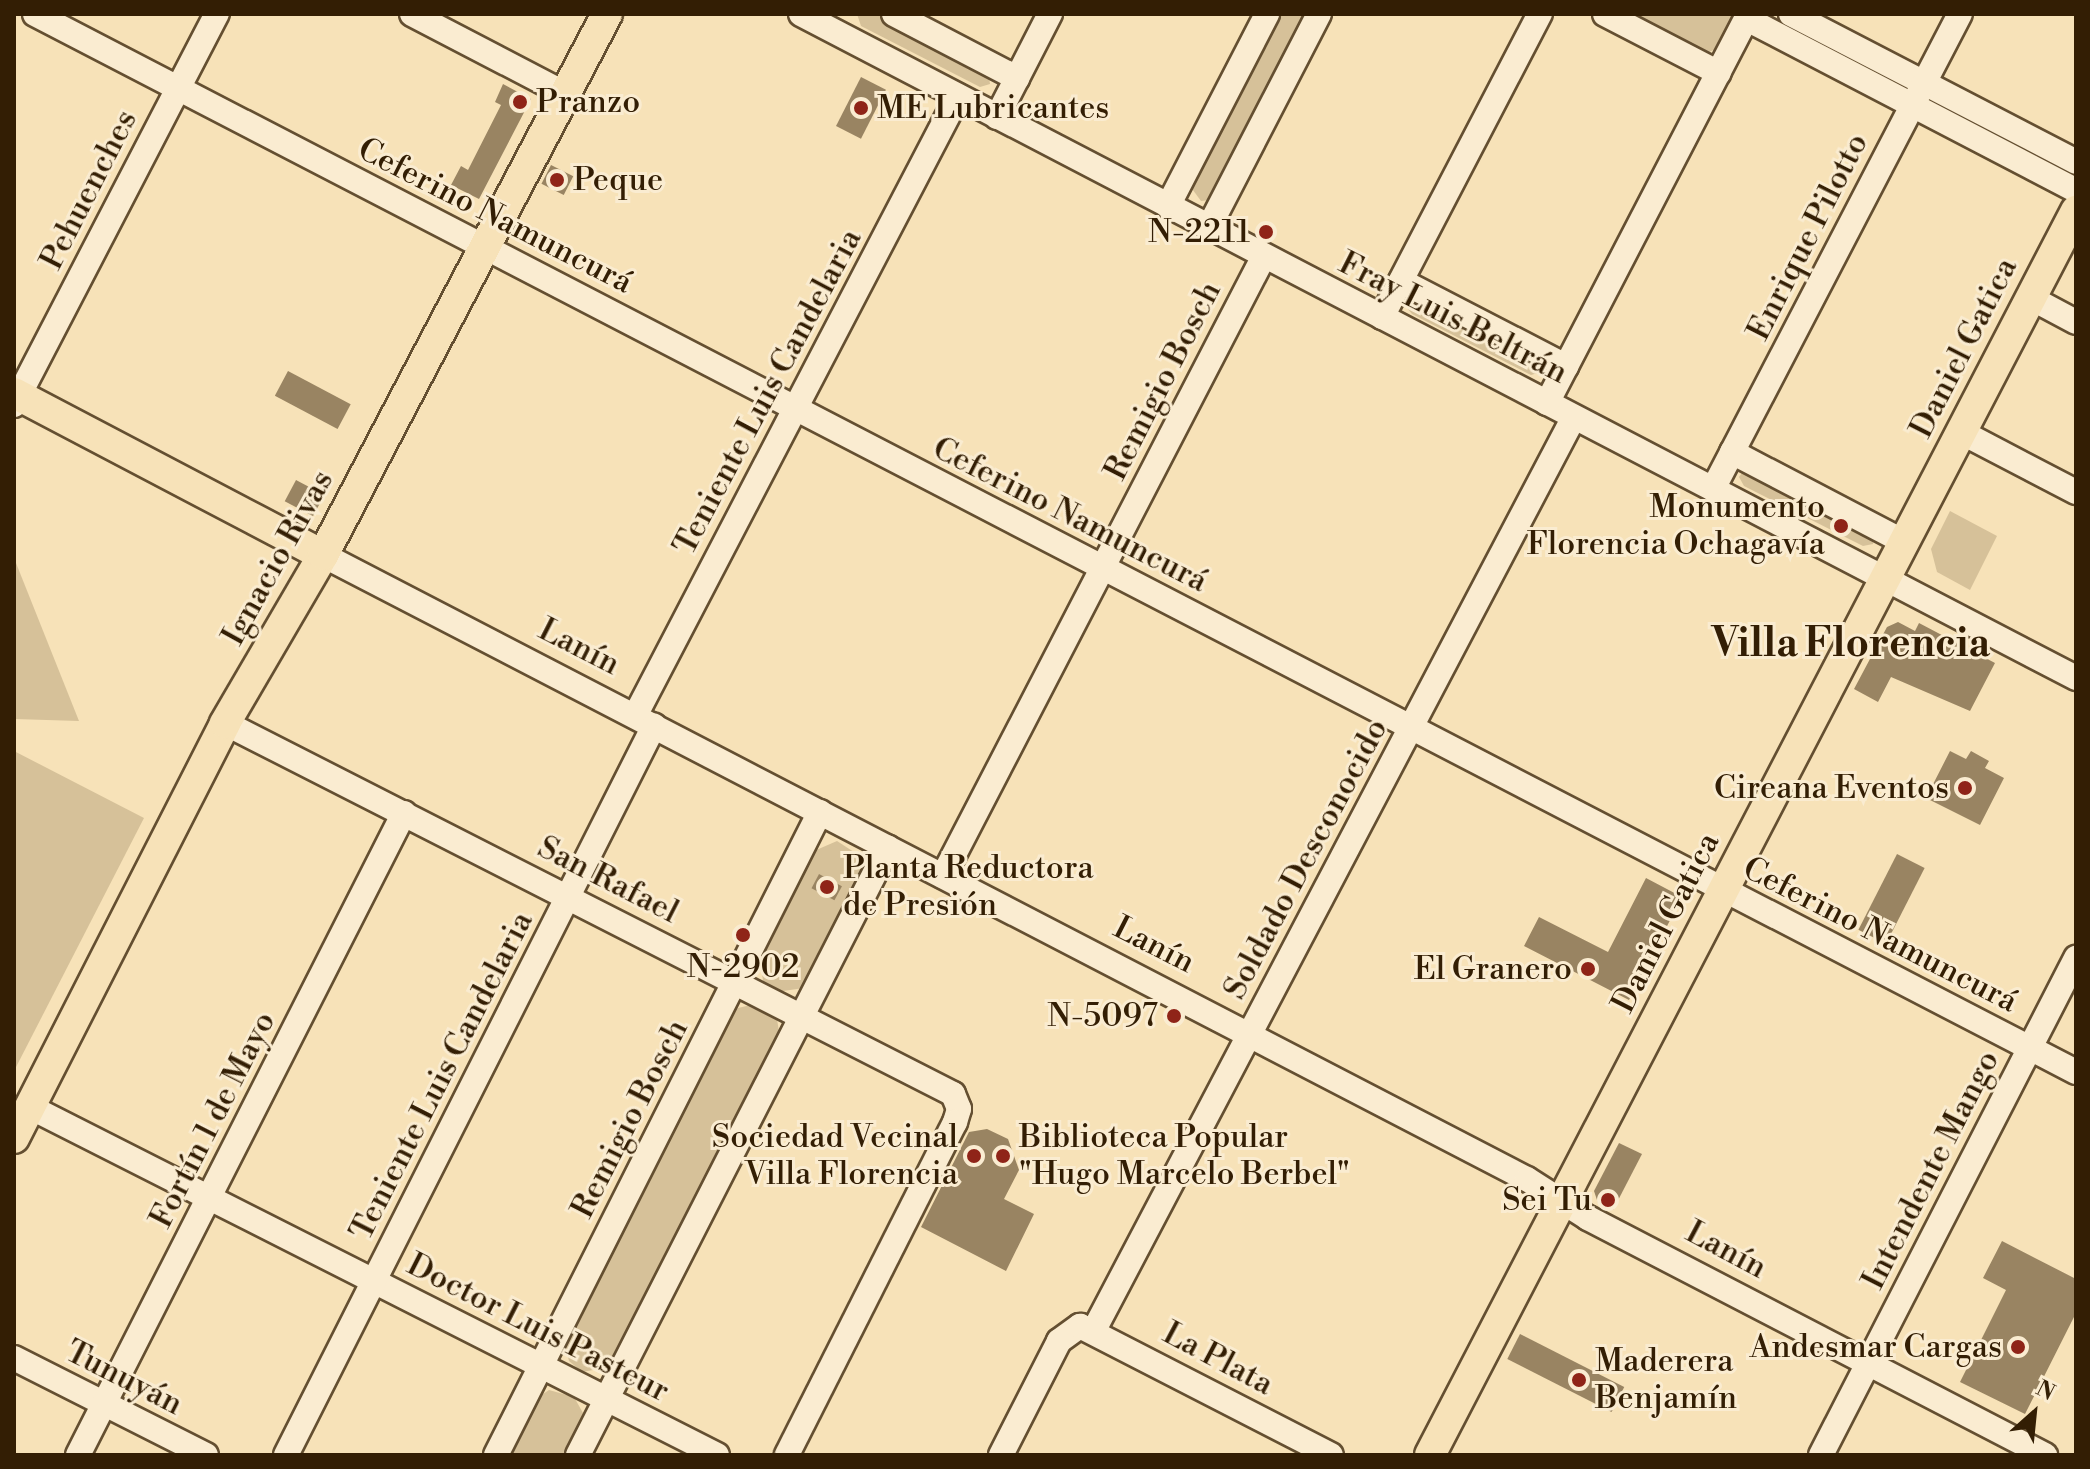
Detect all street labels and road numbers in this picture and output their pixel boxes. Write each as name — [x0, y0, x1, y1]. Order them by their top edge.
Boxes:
street label: Pehuenches — [32, 104, 146, 276]
street label: Enrique Pilotto — [1739, 127, 1877, 347]
street label: Ceferino Namuncurá — [351, 130, 639, 302]
street label: Teniente Luis Candelaria — [666, 223, 870, 561]
street label: Fray Luis Beltrán — [1332, 244, 1574, 392]
street label: Daniel Gatica — [1902, 252, 2026, 444]
street label: Remigio Bosch — [1096, 275, 1230, 487]
street label: Ceferino Namuncurá — [926, 429, 1214, 601]
street label: Ignacio Rivas — [214, 464, 342, 652]
street label: Lanín — [532, 610, 626, 684]
street label: Soldado Desconocido — [1216, 712, 1396, 1006]
street label: Daniel Gatica — [1604, 827, 1728, 1019]
street label: San Rafael — [531, 828, 685, 932]
street label: Ceferino Namuncurá — [1736, 849, 2024, 1021]
street label: Teniente Luis Candelaria — [342, 905, 542, 1247]
street label: Lanín — [1107, 908, 1201, 982]
street label: Fortín 1 de Mayo — [142, 1006, 284, 1234]
street label: Remigio Bosch — [563, 1013, 697, 1225]
street label: Intendente Mango — [1854, 1044, 2008, 1296]
street label: Lanín — [1679, 1213, 1773, 1287]
street label: Doctor Luis Pasteur — [401, 1245, 675, 1411]
street label: La Plata — [1156, 1314, 1280, 1404]
street label: Tunuyán — [59, 1332, 189, 1424]

